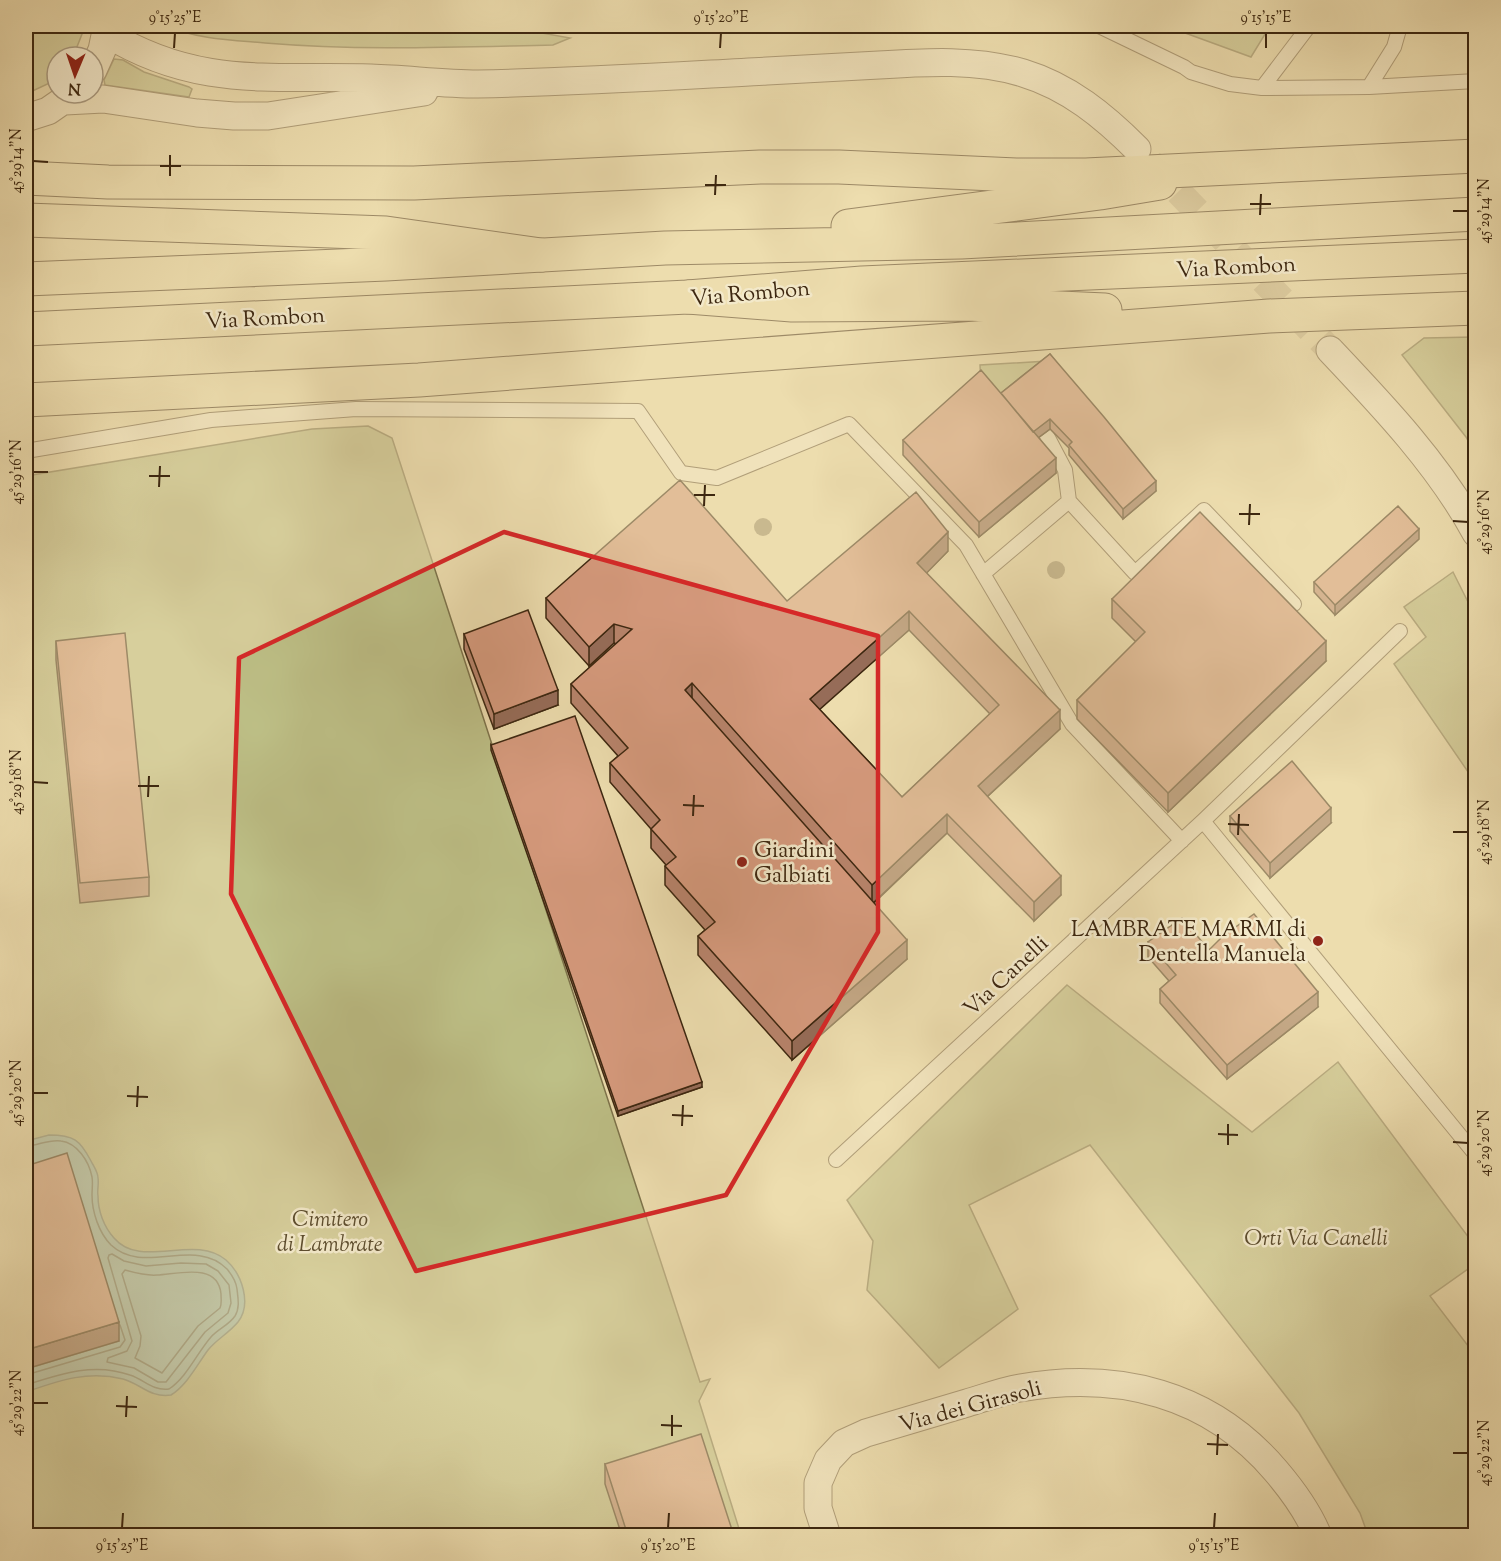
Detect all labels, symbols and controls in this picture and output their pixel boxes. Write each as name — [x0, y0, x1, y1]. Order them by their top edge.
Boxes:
text: 9°15'25"E — [149, 8, 201, 29]
text: 9°15'20"E — [694, 8, 748, 29]
text: 9°15'15"E — [1241, 8, 1291, 29]
north arrow — [45, 45, 105, 105]
text: N — [68, 76, 81, 99]
text: 45°29'14"N — [7, 128, 28, 194]
text: 45°29'14"N — [1475, 178, 1496, 244]
street label: Via Rombon — [1176, 250, 1297, 288]
street label: Via Rombon — [689, 274, 811, 316]
street label: Via Rombon — [205, 301, 326, 339]
text: 45°29'16"N — [7, 439, 28, 505]
text: 45°29'16"N — [1475, 489, 1496, 555]
text: 45°29'18"N — [7, 749, 28, 815]
text: 45°29'18"N — [1475, 799, 1496, 865]
place label: Giardini Galbiati — [754, 836, 834, 893]
marker: Giardini Galbiati — [735, 855, 749, 869]
place label: LAMBRATE MARMI di Dentella Manuela — [1071, 915, 1306, 972]
street label: Via Canelli — [957, 929, 1057, 1025]
marker: LAMBRATE MARMI di Dentella Manuela — [1311, 934, 1325, 948]
text: 45°29'20"N — [7, 1059, 28, 1127]
text: 45°29'20"N — [1475, 1109, 1496, 1177]
park label: Cimitero di Lambrate — [277, 1205, 383, 1262]
park label: Orti Via Canelli — [1244, 1224, 1388, 1256]
text: 45°29'22"N — [7, 1370, 28, 1436]
street label: Via dei Girasoli — [896, 1373, 1046, 1442]
text: 45°29'22"N — [1475, 1420, 1496, 1486]
text: 9°15'25"E — [96, 1536, 148, 1557]
text: 9°15'20"E — [641, 1536, 695, 1557]
text: 9°15'15"E — [1189, 1536, 1239, 1557]

